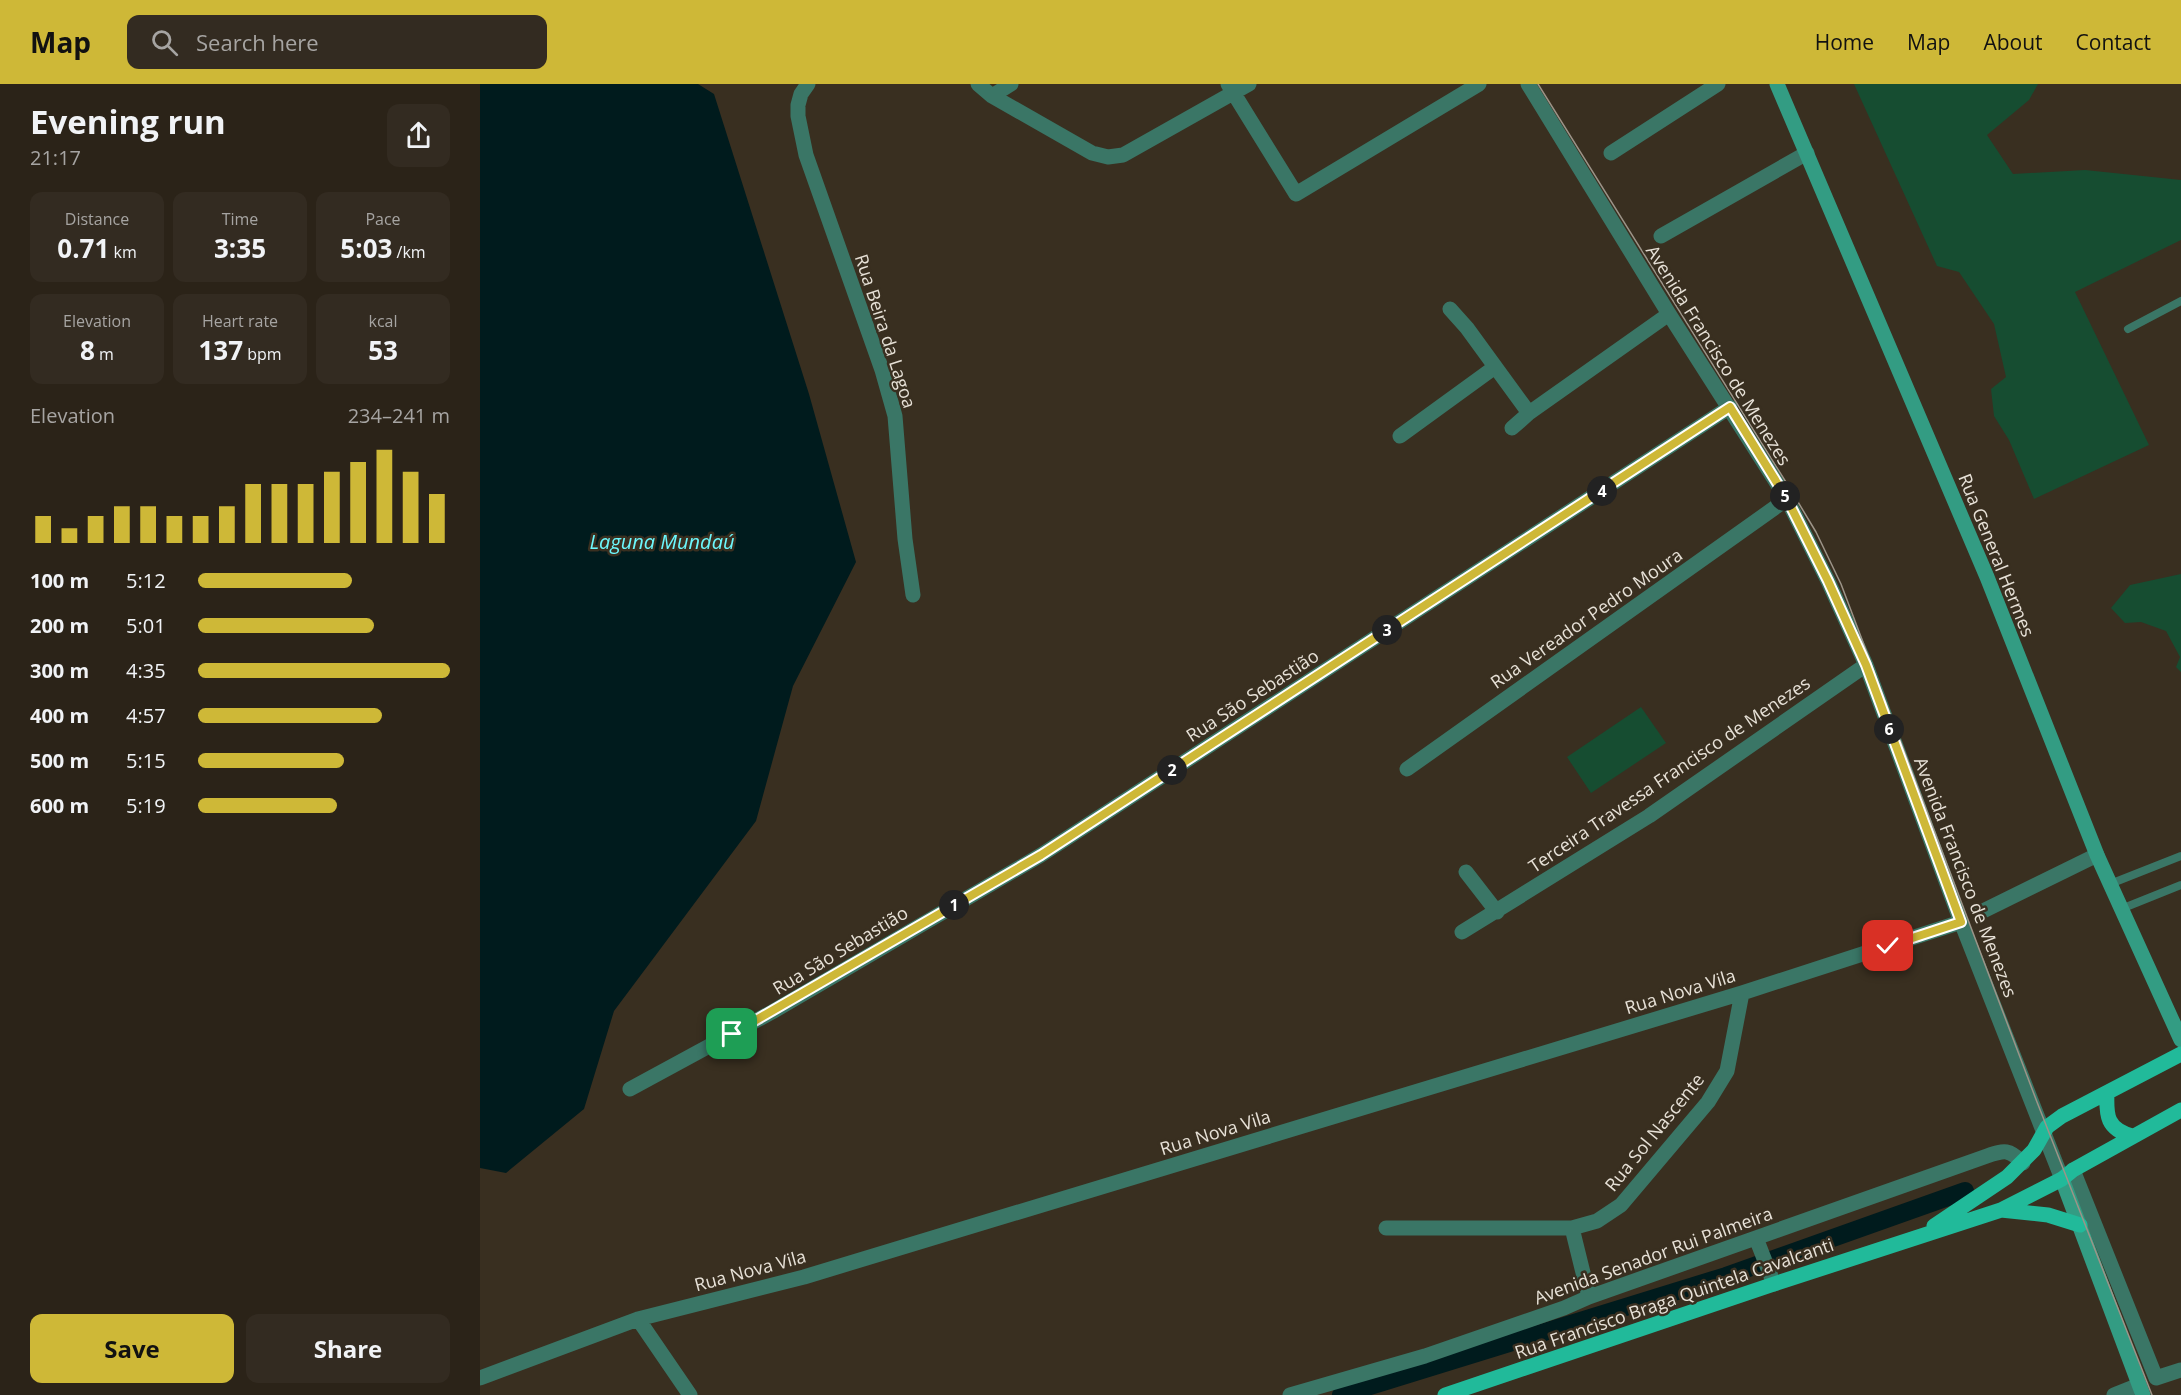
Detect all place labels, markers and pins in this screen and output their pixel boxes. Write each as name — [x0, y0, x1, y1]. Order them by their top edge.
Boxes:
pin: 4 — [1587, 476, 1617, 506]
pin: 5 — [1770, 481, 1800, 511]
pin: 3 — [1372, 615, 1402, 645]
pin: 6 — [1874, 714, 1904, 744]
pin: 2 — [1157, 755, 1187, 785]
pin: 1 — [939, 890, 969, 920]
pin — [1862, 920, 1913, 971]
pin — [706, 1008, 757, 1059]

